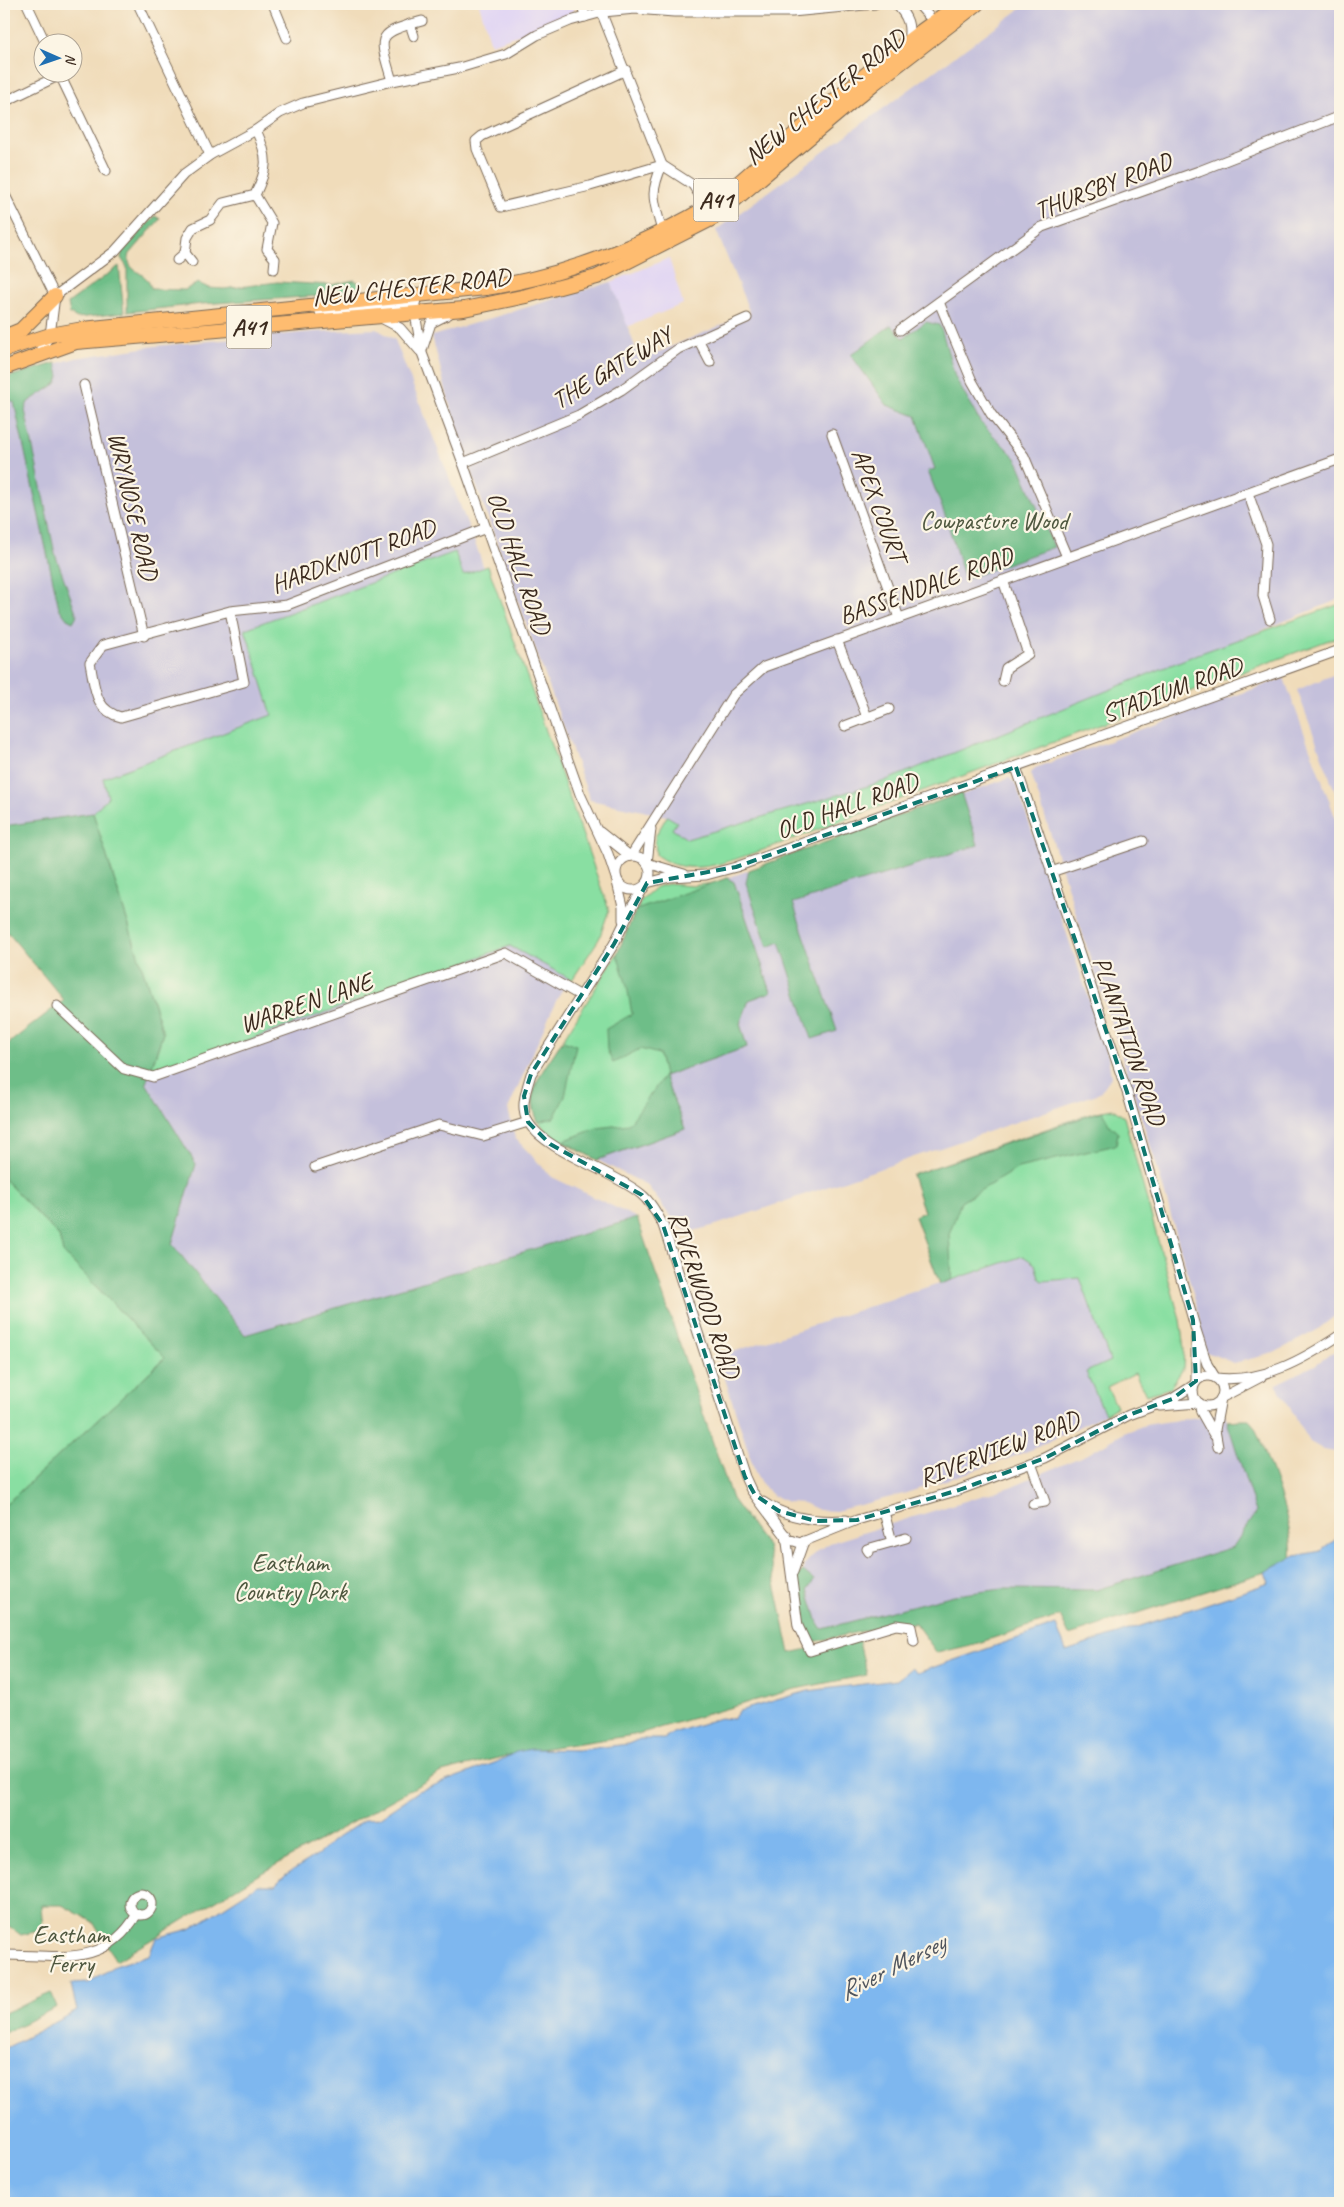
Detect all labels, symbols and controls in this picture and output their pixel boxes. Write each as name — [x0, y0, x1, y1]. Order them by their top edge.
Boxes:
street label: NEW CHESTER ROAD — [738, 20, 914, 172]
north arrow — [32, 32, 82, 82]
text: N — [62, 54, 79, 65]
street label: THURSBY ROAD — [1030, 145, 1178, 227]
road number: A41 — [694, 178, 738, 222]
street label: NEW CHESTER ROAD — [311, 260, 514, 313]
road number: A41 — [226, 306, 272, 348]
street label: THE GATEWAY — [546, 318, 681, 416]
street label: WRYNOSE ROAD — [100, 429, 166, 585]
street label: APEX COURT — [844, 444, 916, 572]
street label: OLD HALL ROAD — [480, 488, 559, 641]
park label: Cowpasture Wood — [920, 505, 1071, 537]
street label: HARDKNOTT ROAD — [266, 511, 442, 601]
street label: BASSENDALE ROAD — [835, 539, 1019, 632]
street label: STADIUM ROAD — [1097, 649, 1249, 730]
street label: OLD HALL ROAD — [772, 765, 925, 846]
street label: PLANTATION ROAD — [1085, 952, 1173, 1131]
street label: WARREN LANE — [236, 965, 379, 1041]
street label: RIVERWOOD ROAD — [661, 1208, 748, 1385]
street label: RIVERVIEW ROAD — [914, 1403, 1086, 1494]
park label: Eastham Country Park — [234, 1547, 348, 1608]
park label: Eastham Ferry — [33, 1919, 111, 1980]
water label: River Mersey — [833, 1924, 954, 2008]

